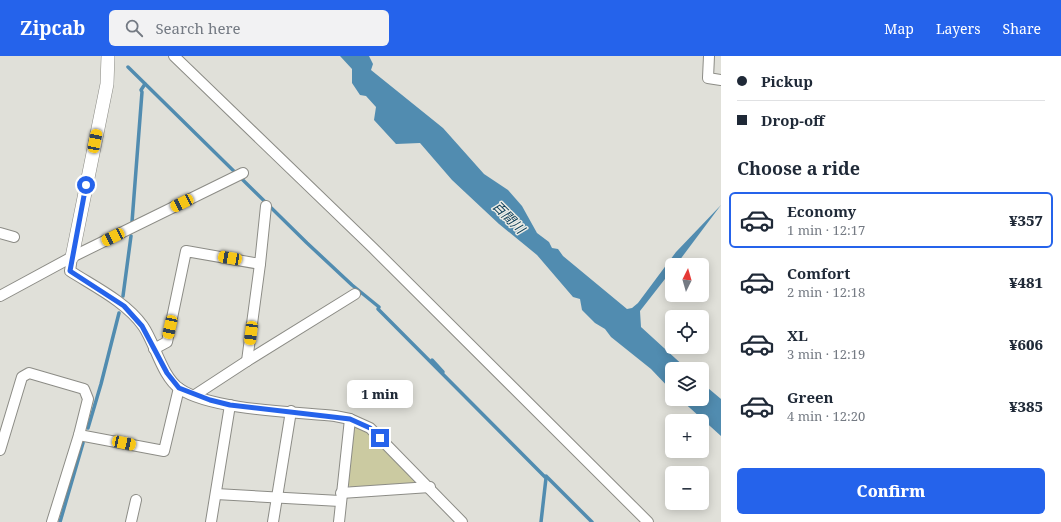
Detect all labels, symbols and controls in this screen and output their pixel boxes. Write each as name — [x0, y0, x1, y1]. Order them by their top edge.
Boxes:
search box — [109, 10, 389, 46]
text: Zipcab — [20, 15, 85, 41]
icon: search — [123, 17, 145, 39]
text: Search here — [155, 18, 241, 38]
text: Map — [884, 19, 914, 38]
text: Layers — [936, 19, 981, 38]
text: Share — [1003, 19, 1041, 38]
text: Pickup — [761, 71, 813, 91]
text: Drop-off — [761, 110, 825, 130]
car — [87, 128, 103, 154]
text: Choose a ride — [737, 156, 860, 180]
route start — [77, 176, 95, 194]
car — [169, 192, 195, 214]
water label: 百間川 — [489, 197, 531, 239]
text: Economy — [787, 201, 856, 221]
icon: car — [739, 202, 775, 238]
text: ¥357 — [1009, 210, 1043, 230]
text: 1 min · 12:17 — [787, 221, 865, 239]
car — [100, 226, 126, 248]
car — [217, 250, 243, 266]
north arrow — [665, 258, 709, 302]
map controls — [665, 258, 709, 510]
text: Comfort — [787, 263, 850, 283]
icon: car — [739, 264, 775, 300]
text: ¥481 — [1009, 272, 1043, 292]
text: 2 min · 12:18 — [787, 283, 865, 301]
button: locate — [665, 310, 709, 354]
car — [162, 314, 178, 340]
car — [244, 320, 258, 346]
text: XL — [787, 325, 808, 345]
icon: car — [739, 326, 775, 362]
text: ¥606 — [1009, 334, 1043, 354]
text: 3 min · 12:19 — [787, 345, 865, 363]
button: layers — [665, 362, 709, 406]
callout: 1 min — [347, 380, 413, 408]
text: 1 min — [361, 385, 399, 403]
text: Green — [787, 387, 834, 407]
icon: car — [739, 388, 775, 424]
text: ¥385 — [1009, 396, 1043, 416]
text: 4 min · 12:20 — [787, 407, 865, 425]
button: + — [665, 414, 709, 458]
route end — [371, 429, 389, 447]
car — [111, 435, 137, 451]
button: − — [665, 466, 709, 510]
button: Confirm — [737, 468, 1045, 514]

